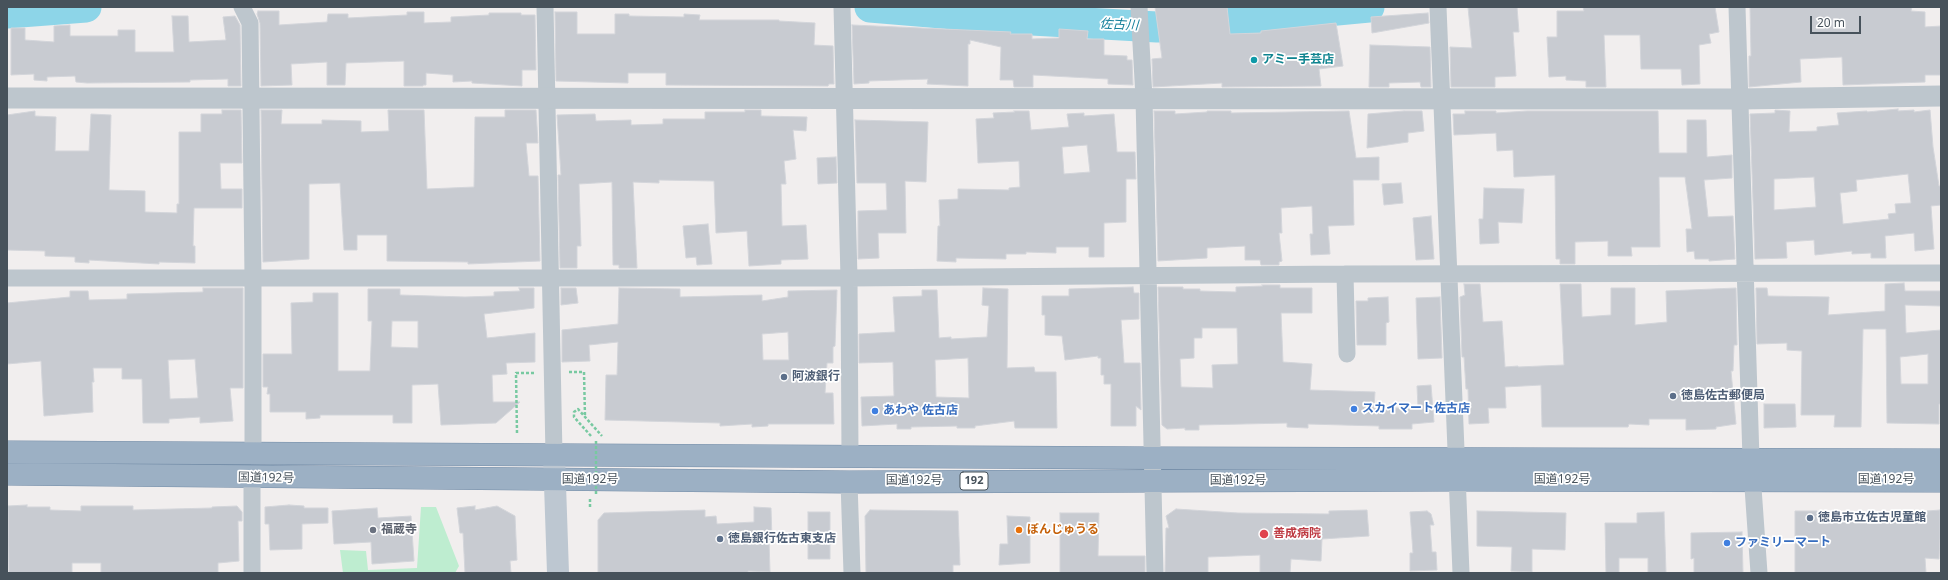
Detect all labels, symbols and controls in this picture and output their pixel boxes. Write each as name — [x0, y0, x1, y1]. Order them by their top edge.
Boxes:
scale bar — [1812, 8, 1863, 34]
text: 20 m — [1817, 14, 1845, 31]
water label: 佐古川 — [1099, 16, 1139, 34]
place label: アミー手芸店 — [1262, 53, 1334, 67]
marker: アミー手芸店 — [1249, 55, 1259, 65]
place label: 阿波銀行 — [792, 370, 840, 384]
marker: 阿波銀行 — [779, 372, 789, 382]
place label: 徳島佐古郵便局 — [1681, 389, 1765, 403]
marker: 徳島佐古郵便局 — [1668, 391, 1678, 401]
place label: スカイマート佐古店 — [1362, 402, 1470, 416]
place label: あわや 佐古店 — [883, 404, 958, 418]
marker: スカイマート佐古店 — [1349, 404, 1359, 414]
marker: あわや 佐古店 — [870, 406, 880, 416]
street label: 国道192号 — [238, 470, 294, 486]
road number: 192 — [960, 472, 988, 490]
street label: 国道192号 — [562, 473, 618, 487]
street label: 国道192号 — [1534, 473, 1590, 487]
street label: 国道192号 — [1858, 473, 1914, 487]
street label: 国道192号 — [886, 474, 942, 488]
street label: 国道192号 — [1210, 474, 1266, 488]
place label: 徳島市立佐古児童館 — [1818, 511, 1926, 525]
marker: 徳島市立佐古児童館 — [1805, 513, 1815, 523]
place label: 福蔵寺 — [381, 523, 417, 537]
place label: ぼんじゅうる — [1027, 523, 1099, 537]
marker: 福蔵寺 — [368, 525, 378, 535]
marker: ぼんじゅうる — [1014, 525, 1024, 535]
place label: 善成病院 — [1273, 527, 1321, 541]
marker: 善成病院 — [1258, 528, 1270, 540]
place label: 徳島銀行佐古東支店 — [728, 532, 836, 546]
marker: 徳島銀行佐古東支店 — [715, 534, 725, 544]
place label: ファミリーマート — [1735, 536, 1831, 550]
marker: ファミリーマート — [1722, 538, 1732, 548]

